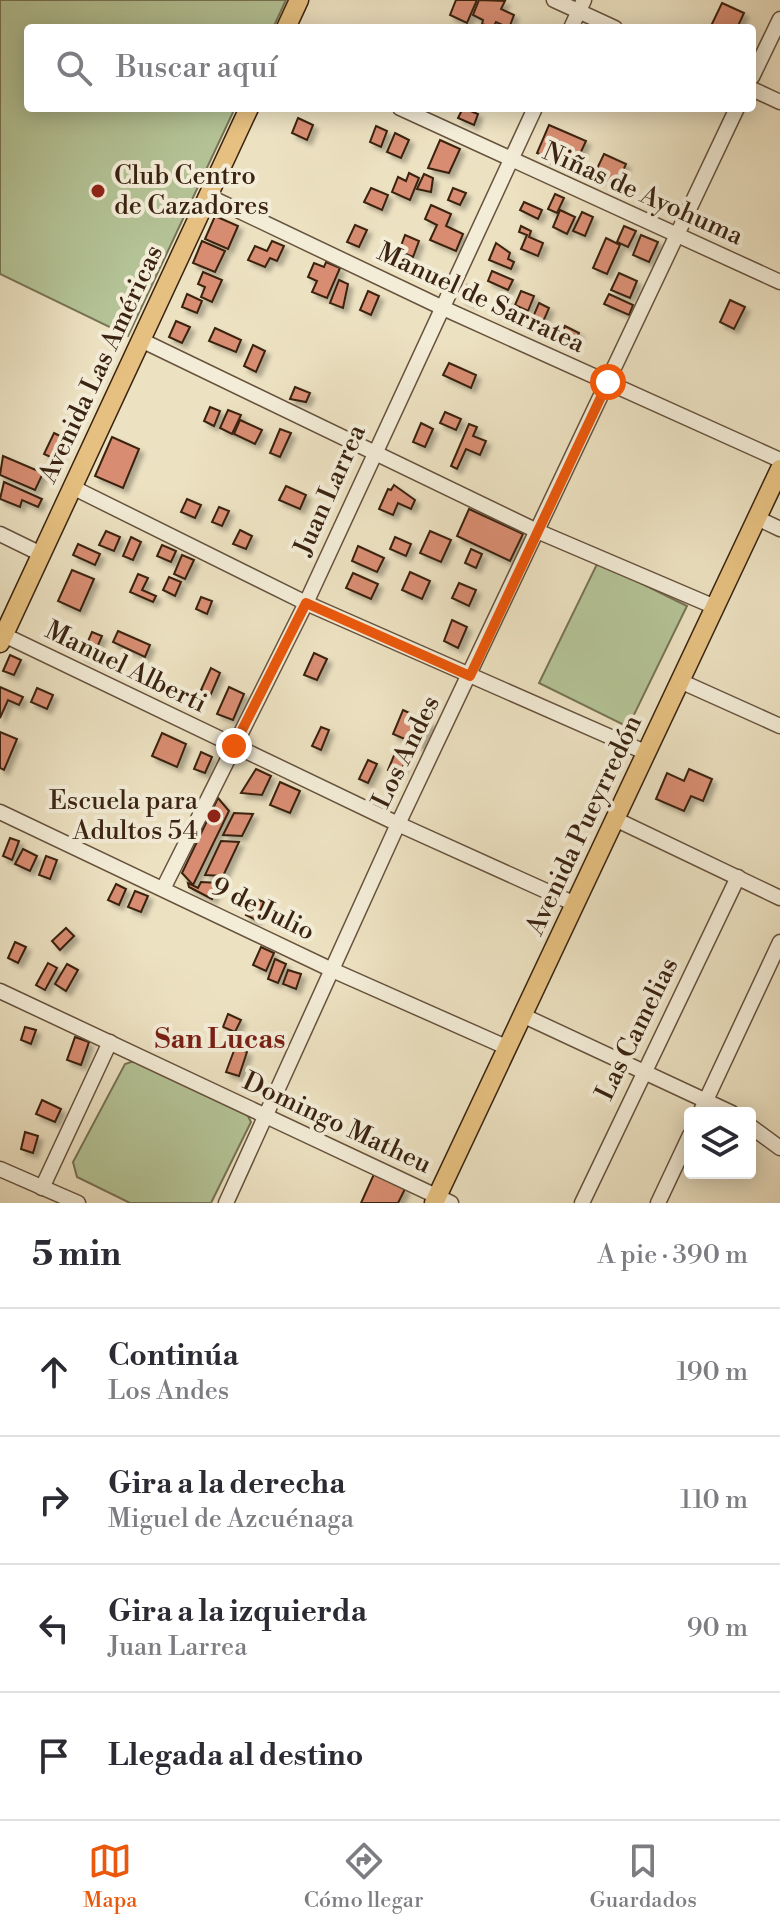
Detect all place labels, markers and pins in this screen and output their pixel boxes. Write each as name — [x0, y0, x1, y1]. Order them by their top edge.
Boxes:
place label: Club Centro de Cazadores — [114, 160, 269, 222]
marker: Club Centro de Cazadores — [89, 182, 107, 200]
place label: Escuela para Adultos 54 — [49, 785, 199, 847]
marker: Escuela para Adultos 54 — [205, 807, 223, 825]

